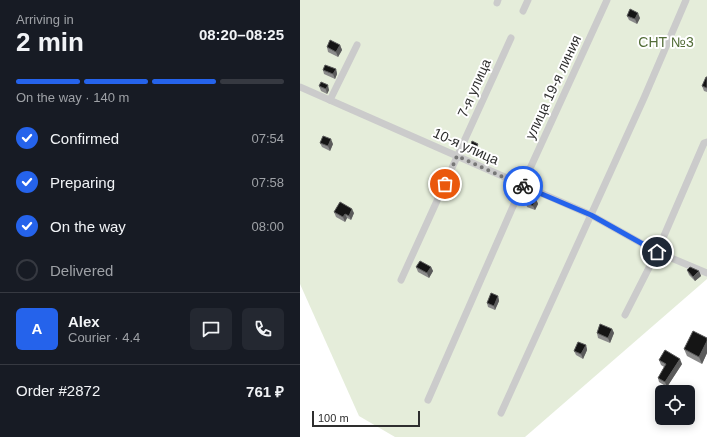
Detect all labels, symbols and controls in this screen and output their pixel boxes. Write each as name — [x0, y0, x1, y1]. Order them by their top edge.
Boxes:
text: Arriving in — [16, 12, 74, 27]
text: 08:20–08:25 — [199, 26, 284, 43]
text: 2 min — [16, 27, 84, 57]
street label: улица 19-я линия — [522, 32, 584, 142]
park label: СНТ №3 — [638, 34, 694, 50]
street label: 7-я улица — [454, 56, 494, 120]
text: On the way · 140 m — [16, 90, 129, 105]
street label: 10-я улица — [431, 124, 502, 168]
icon: check — [16, 127, 38, 149]
text: Confirmed — [50, 130, 119, 147]
text: 07:54 — [251, 131, 284, 146]
courier — [503, 166, 543, 206]
pin — [428, 167, 462, 201]
icon: check — [16, 171, 38, 193]
icon: bag — [434, 173, 456, 195]
text: Preparing — [50, 174, 115, 191]
text: 07:58 — [251, 175, 284, 190]
icon: bike — [512, 175, 534, 197]
icon: check — [16, 215, 38, 237]
text: On the way — [50, 218, 126, 235]
text: 08:00 — [251, 219, 284, 234]
pin — [640, 235, 674, 269]
icon: home — [646, 241, 668, 263]
text: Delivered — [50, 262, 113, 279]
button: chat — [190, 308, 232, 350]
button: phone — [242, 308, 284, 350]
text: Alex — [68, 313, 100, 330]
text: A — [32, 320, 42, 337]
text: Courier · 4.4 — [68, 330, 140, 345]
text: Order #2872 — [16, 382, 100, 399]
text: 761 ₽ — [246, 383, 284, 400]
map controls — [655, 385, 695, 425]
button: locate — [655, 385, 695, 425]
scale bar — [312, 409, 420, 428]
text: 100 m — [318, 412, 349, 424]

